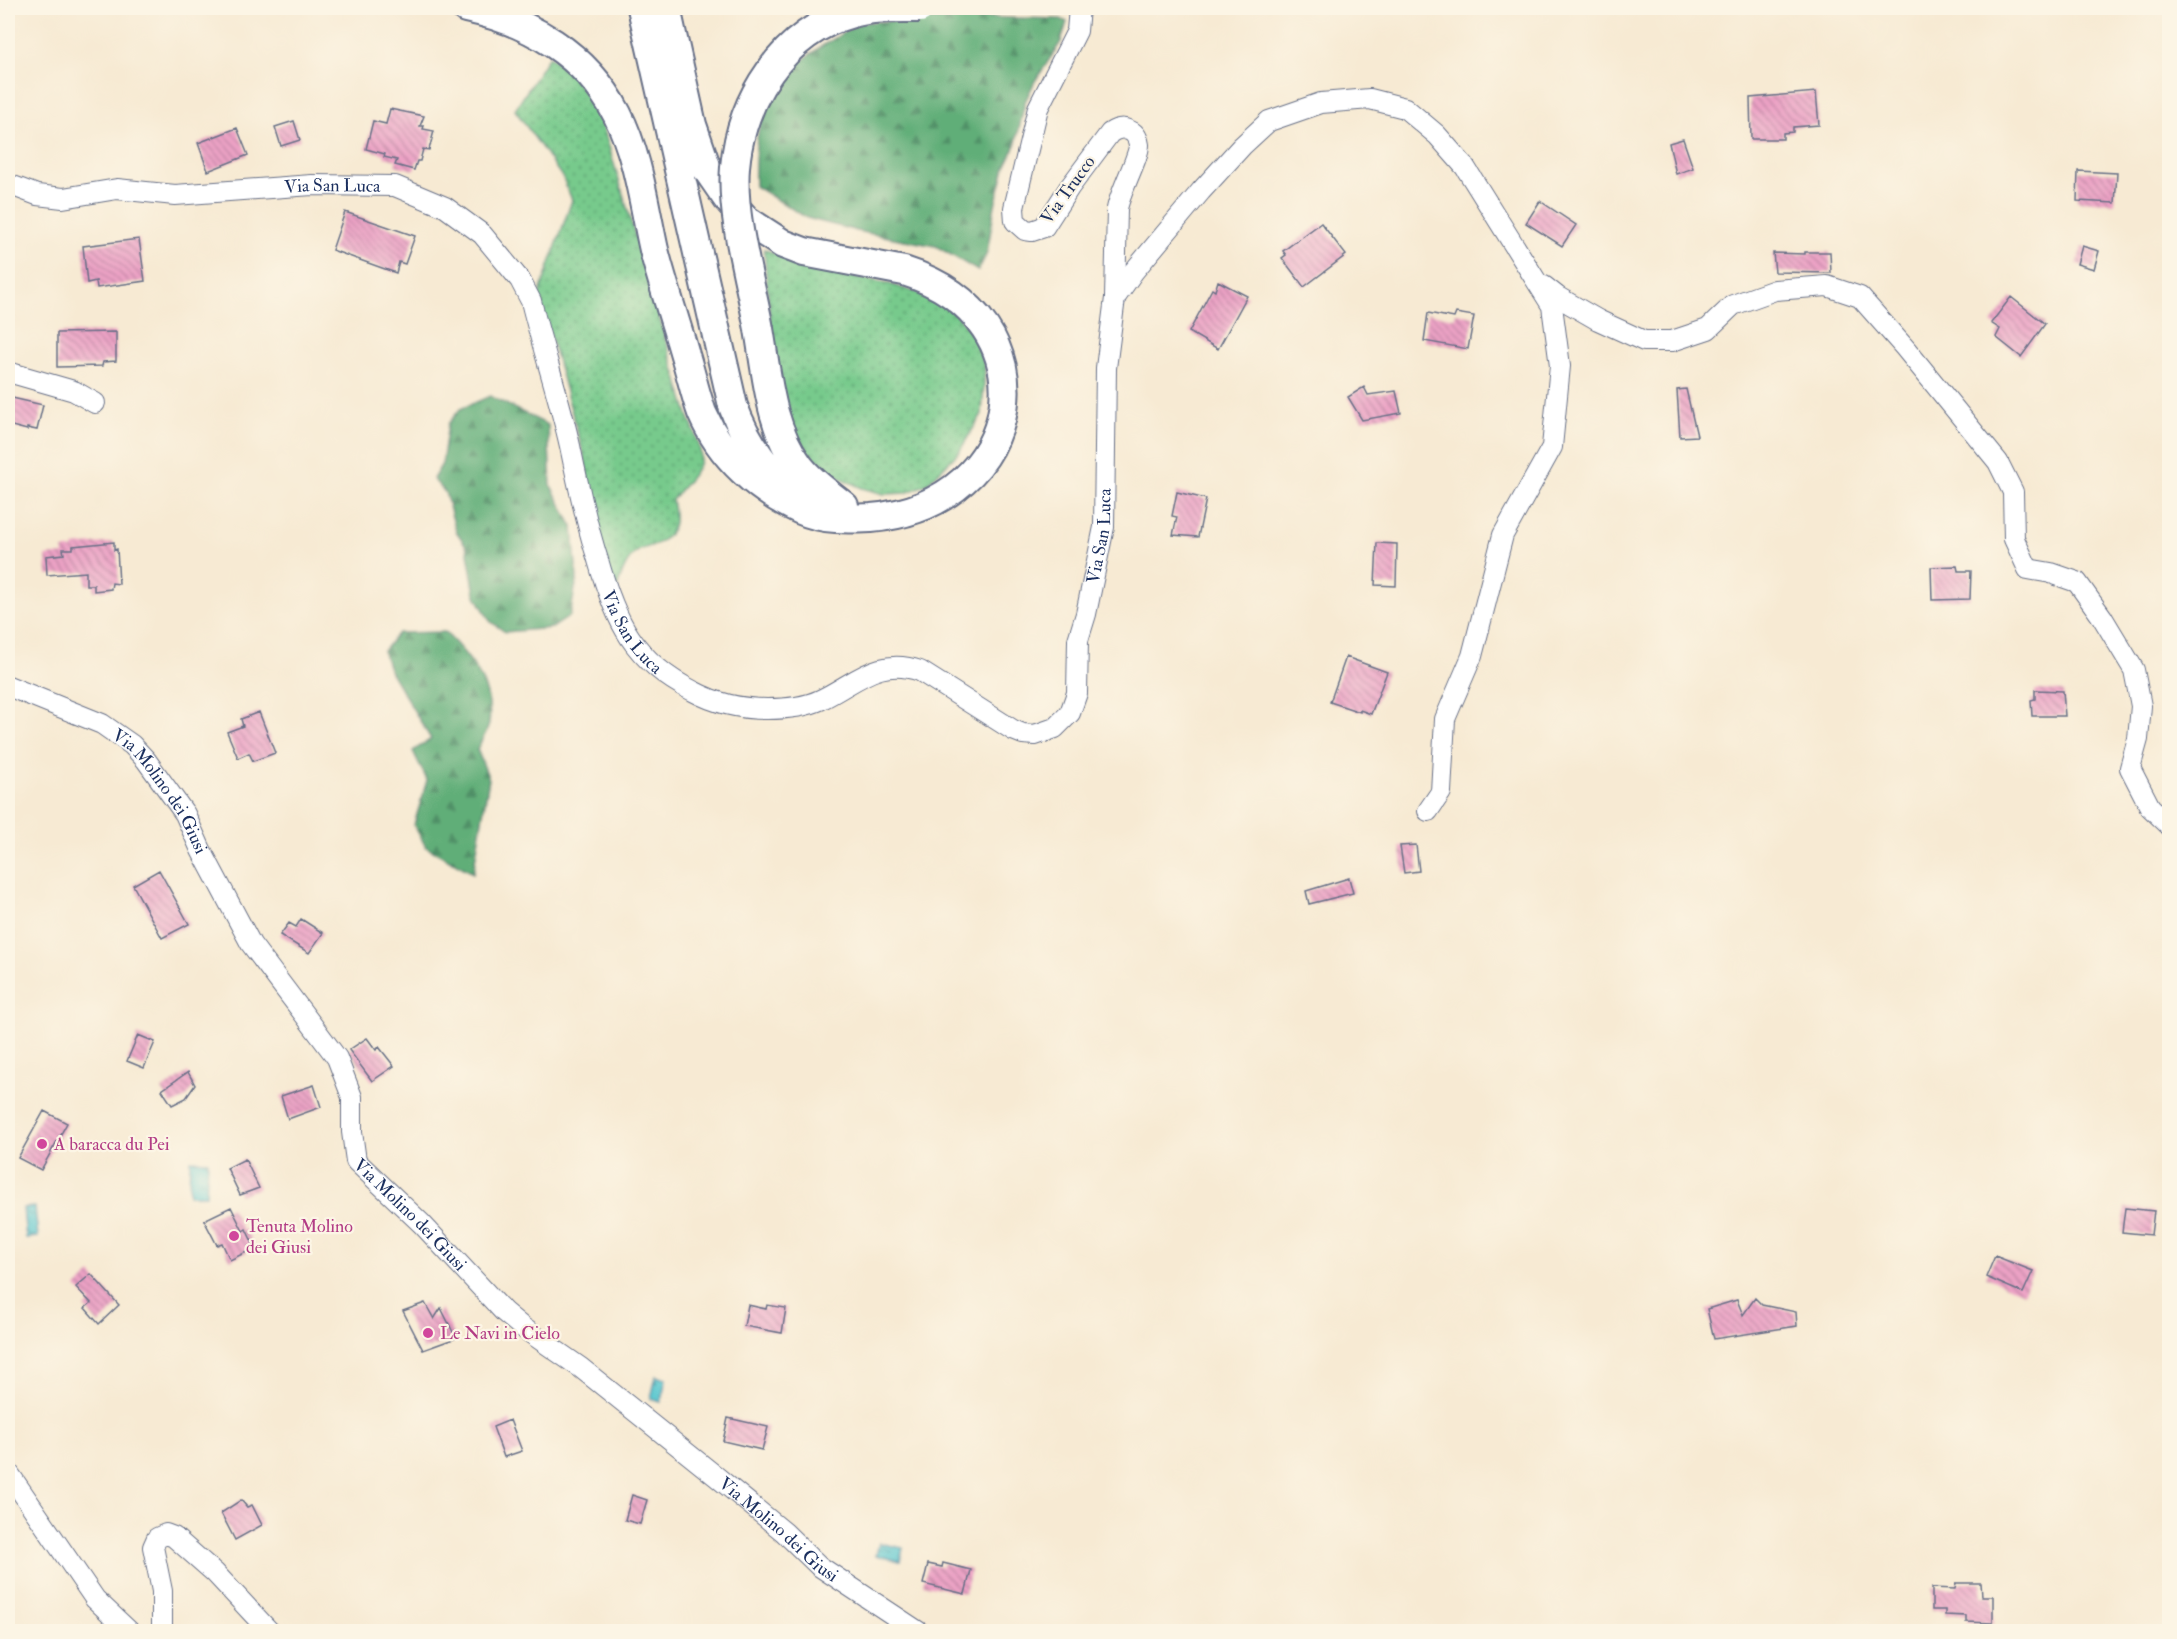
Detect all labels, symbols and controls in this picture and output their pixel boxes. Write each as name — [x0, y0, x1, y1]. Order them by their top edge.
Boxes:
street label: Via Trucco — [1035, 151, 1101, 229]
street label: Via San Luca — [284, 173, 381, 198]
street label: Via San Luca — [1081, 488, 1116, 586]
street label: Via San Luca — [597, 587, 668, 679]
street label: Via Molino dei Giusi — [108, 723, 213, 858]
place label: A baracca du Pei — [53, 1133, 170, 1156]
marker: A baracca du Pei — [35, 1137, 49, 1151]
street label: Via Molino dei Giusi — [349, 1153, 472, 1276]
place label: Tenuta Molino dei Giusi — [246, 1215, 353, 1259]
marker: Tenuta Molino dei Giusi — [227, 1229, 241, 1243]
place label: Le Navi in Cielo — [440, 1322, 560, 1345]
marker: Le Navi in Cielo — [421, 1326, 435, 1340]
street label: Via Molino dei Giusi — [714, 1472, 843, 1587]

